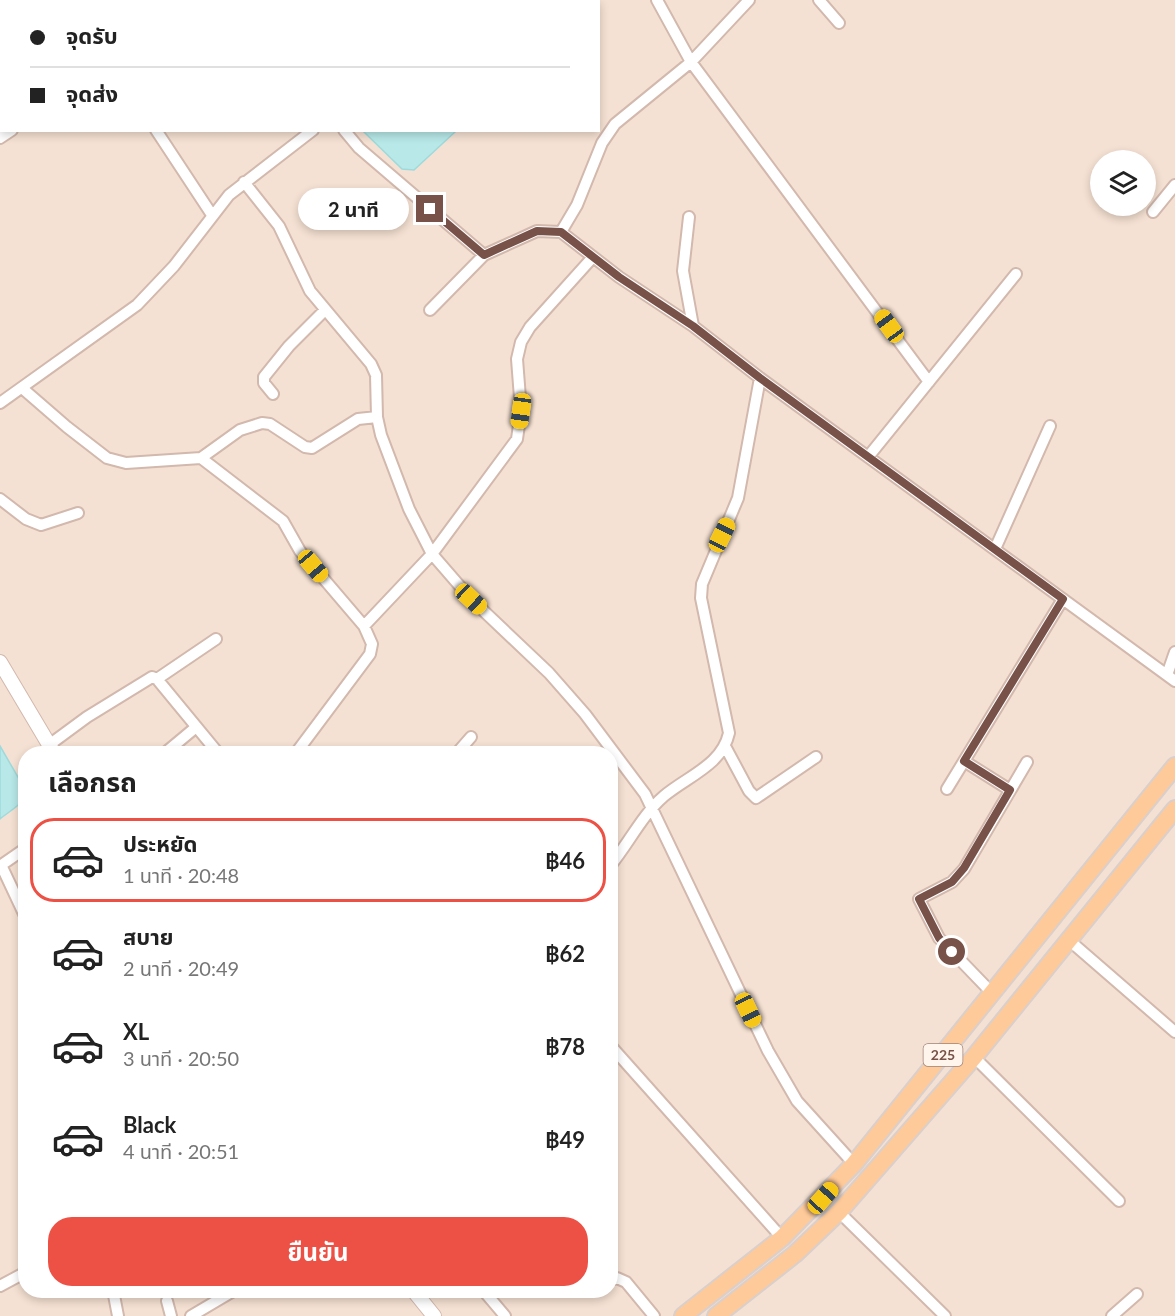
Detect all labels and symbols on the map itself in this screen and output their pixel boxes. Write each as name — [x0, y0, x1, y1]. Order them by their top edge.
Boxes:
callout: 2 นาที — [298, 188, 409, 230]
route end — [416, 195, 443, 222]
car — [871, 306, 907, 346]
car — [510, 392, 532, 430]
car — [706, 515, 738, 555]
car — [295, 546, 331, 586]
car — [452, 580, 490, 618]
route start — [938, 938, 965, 965]
car — [732, 990, 764, 1030]
road number: 225 — [924, 1044, 962, 1066]
car — [804, 1179, 842, 1217]

